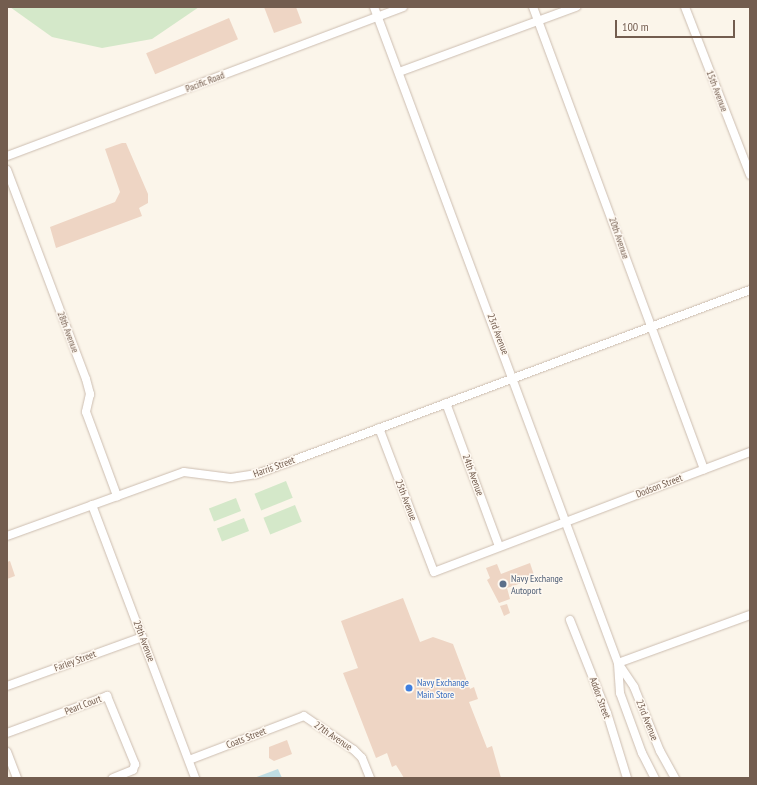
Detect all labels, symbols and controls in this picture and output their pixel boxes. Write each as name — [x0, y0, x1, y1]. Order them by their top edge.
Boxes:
scale bar — [617, 12, 737, 38]
text: 100 m — [622, 19, 649, 34]
street label: Pacific Road — [184, 69, 226, 95]
street label: 15th Avenue — [704, 69, 730, 113]
street label: 20th Avenue — [606, 215, 632, 261]
street label: 28th Avenue — [55, 310, 81, 354]
street label: 23rd Avenue — [485, 312, 511, 356]
street label: 24th Avenue — [460, 452, 486, 498]
street label: Harris Street — [252, 454, 296, 480]
street label: Dodson Street — [634, 472, 684, 500]
street label: 25th Avenue — [393, 478, 419, 522]
place label: Navy Exchange Autoport — [511, 572, 563, 596]
marker: Navy Exchange Autoport — [498, 579, 508, 589]
street label: 29th Avenue — [131, 619, 157, 663]
street label: Farley Street — [52, 648, 98, 674]
place label: Navy Exchange Main Store — [417, 676, 469, 700]
street label: Addor Street — [587, 676, 613, 720]
marker: Navy Exchange Main Store — [404, 683, 414, 693]
street label: Pearl Court — [63, 693, 103, 717]
street label: 23rd Avenue — [633, 698, 661, 742]
street label: 27th Avenue — [312, 719, 354, 753]
street label: Coats Street — [224, 725, 268, 751]

